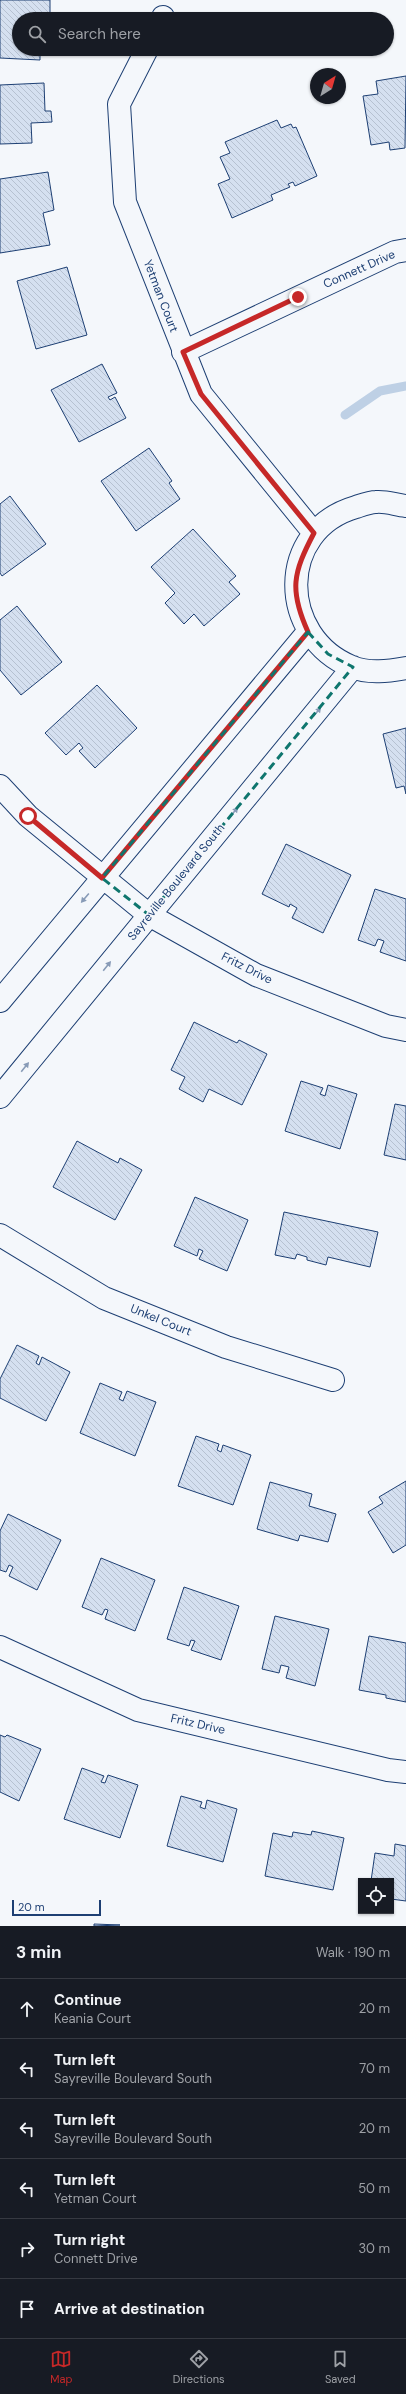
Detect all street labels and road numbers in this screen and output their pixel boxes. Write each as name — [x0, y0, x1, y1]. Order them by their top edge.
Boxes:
street label: Connett Drive — [321, 246, 398, 292]
street label: Yetman Court — [140, 258, 182, 335]
street label: Sayreville Boulevard South — [124, 820, 228, 944]
street label: Fritz Drive — [219, 948, 276, 988]
street label: Unkel Court — [128, 1300, 194, 1340]
street label: Fritz Drive — [169, 1710, 227, 1738]

